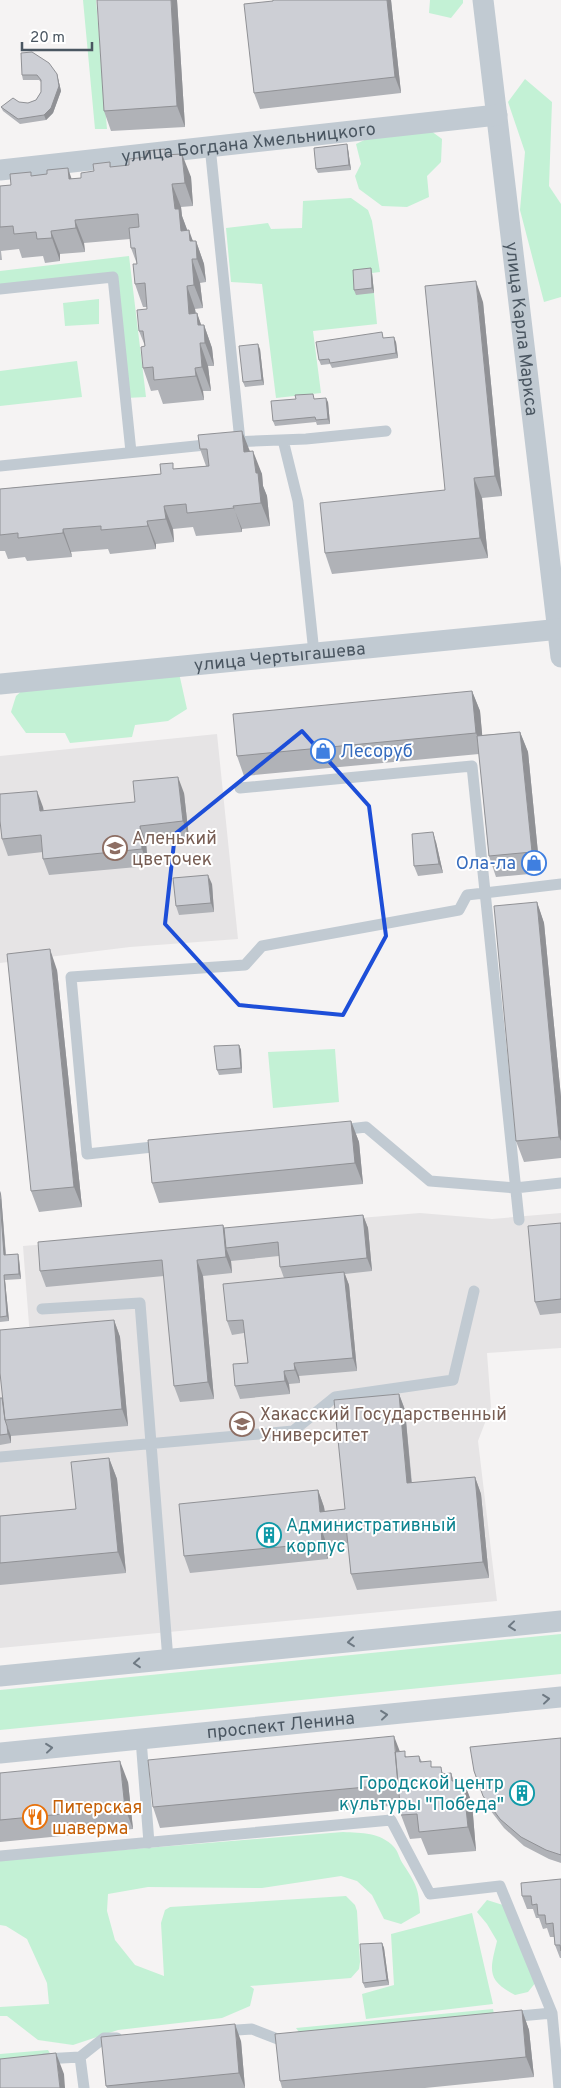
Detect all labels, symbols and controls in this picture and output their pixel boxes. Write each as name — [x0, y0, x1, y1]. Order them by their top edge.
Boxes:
scale bar — [22, 20, 92, 52]
text: 20 m — [30, 29, 65, 48]
street label: улица Богдана Хмельницкого — [120, 118, 377, 169]
street label: улица Карла Маркса — [499, 241, 542, 417]
street label: улица Чертыгашева — [193, 638, 367, 678]
shop icon: Лесоруб — [310, 738, 336, 764]
place label: Лесоруб — [340, 741, 413, 764]
place label: Аленький цветочек — [132, 828, 217, 872]
school or university icon: Аленький цветочек — [102, 835, 128, 861]
shop icon: Ола-ла — [521, 850, 547, 876]
place label: Ола-ла — [456, 853, 516, 876]
place label: Хакасский Государственный Университет — [260, 1404, 507, 1448]
school or university icon: Хакасский Государственный Университет — [229, 1411, 255, 1437]
place label: Административный корпус — [286, 1515, 456, 1559]
building icon: Административный корпус — [256, 1522, 282, 1548]
one-way arrow — [508, 1620, 516, 1631]
one-way arrow — [346, 1636, 354, 1647]
one-way arrow — [132, 1657, 140, 1668]
one-way arrow — [542, 1694, 550, 1705]
street label: проспект Ленина — [206, 1708, 356, 1745]
one-way arrow — [381, 1710, 389, 1721]
one-way arrow — [45, 1743, 53, 1754]
place label: Городской центр культуры "Победа" — [339, 1773, 504, 1817]
building icon: Городской центр культуры "Победа" — [509, 1780, 535, 1806]
place label: Питерская шаверма — [52, 1797, 142, 1841]
restaurant icon: Питерская шаверма — [22, 1804, 48, 1830]

